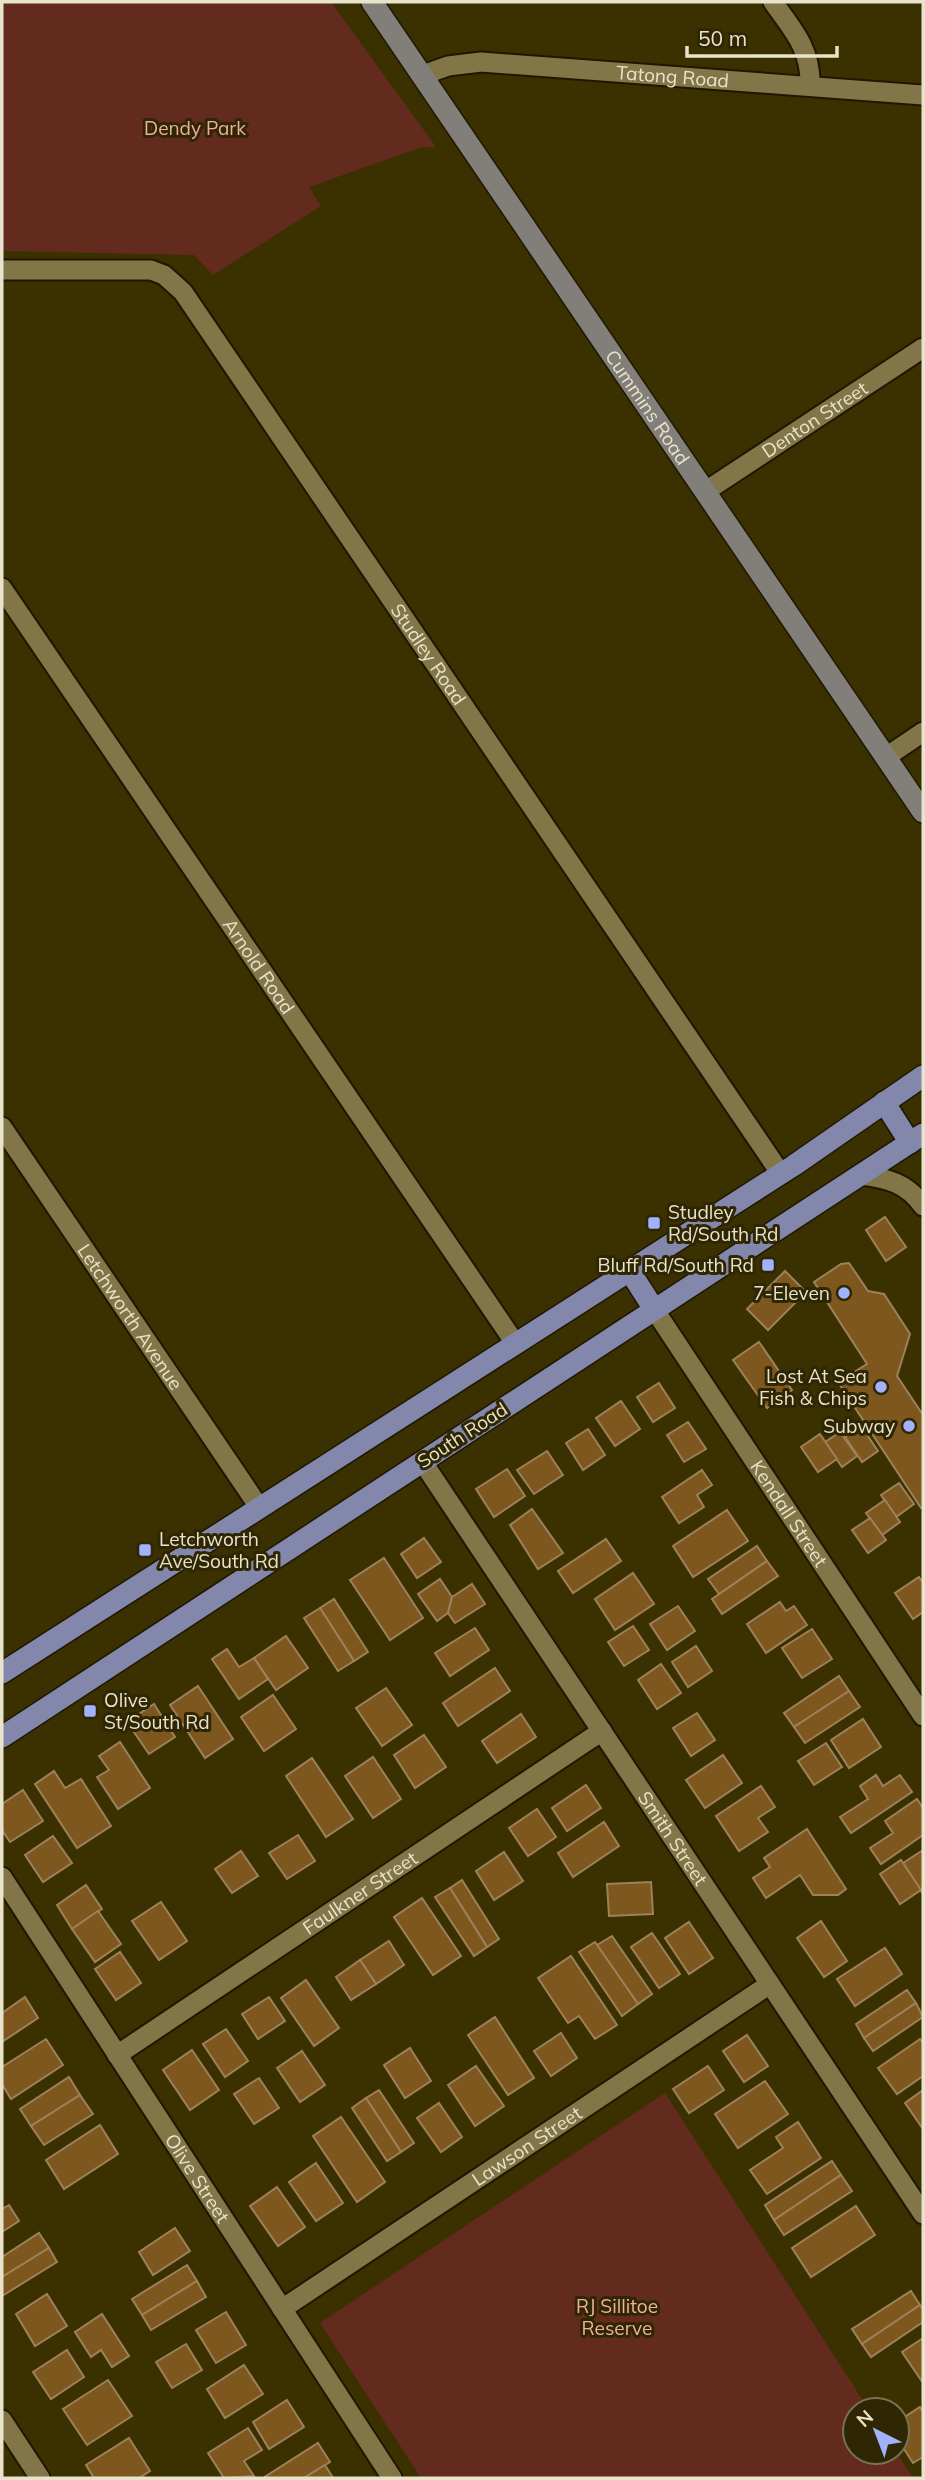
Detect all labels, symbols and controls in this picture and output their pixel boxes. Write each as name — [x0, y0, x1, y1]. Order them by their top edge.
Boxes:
scale bar — [687, 14, 838, 58]
text: 50 m — [698, 25, 747, 51]
street label: Tatong Road — [615, 60, 730, 92]
park label: Dendy Park — [144, 116, 246, 140]
street label: Cummins Road — [600, 345, 695, 469]
street label: Denton Street — [757, 376, 872, 463]
street label: Studley Road — [386, 599, 471, 709]
street label: Arnold Road — [218, 914, 300, 1018]
place label: Studley Rd/South Rd — [668, 1200, 779, 1246]
marker: Studley Rd/South Rd — [646, 1215, 662, 1231]
street label: Letchworth Avenue — [72, 1239, 188, 1394]
place label: Bluff Rd/South Rd — [598, 1253, 754, 1277]
marker: Bluff Rd/South Rd — [760, 1257, 776, 1273]
place label: 7-Eleven — [753, 1281, 830, 1305]
marker: 7-Eleven — [836, 1285, 852, 1301]
place label: Lost At Sea Fish & Chips — [759, 1364, 867, 1410]
marker: Lost At Sea Fish & Chips — [873, 1379, 889, 1395]
street label: South Road — [412, 1397, 512, 1473]
place label: Subway — [823, 1414, 895, 1438]
marker: Subway — [901, 1418, 917, 1434]
street label: Kendall Street — [745, 1456, 833, 1572]
place label: Letchworth Ave/South Rd — [159, 1527, 279, 1573]
marker: Letchworth Ave/South Rd — [137, 1542, 153, 1558]
place label: Olive St/South Rd — [104, 1688, 210, 1734]
marker: Olive St/South Rd — [82, 1703, 98, 1719]
street label: Smith Street — [633, 1786, 713, 1890]
street label: Faulkner Street — [298, 1846, 422, 1940]
street label: Lawson Street — [467, 2101, 586, 2191]
street label: Olive Street — [160, 2129, 235, 2228]
park label: RJ Sillitoe Reserve — [576, 2294, 658, 2340]
north arrow — [841, 2396, 911, 2466]
text: N — [851, 2405, 878, 2432]

